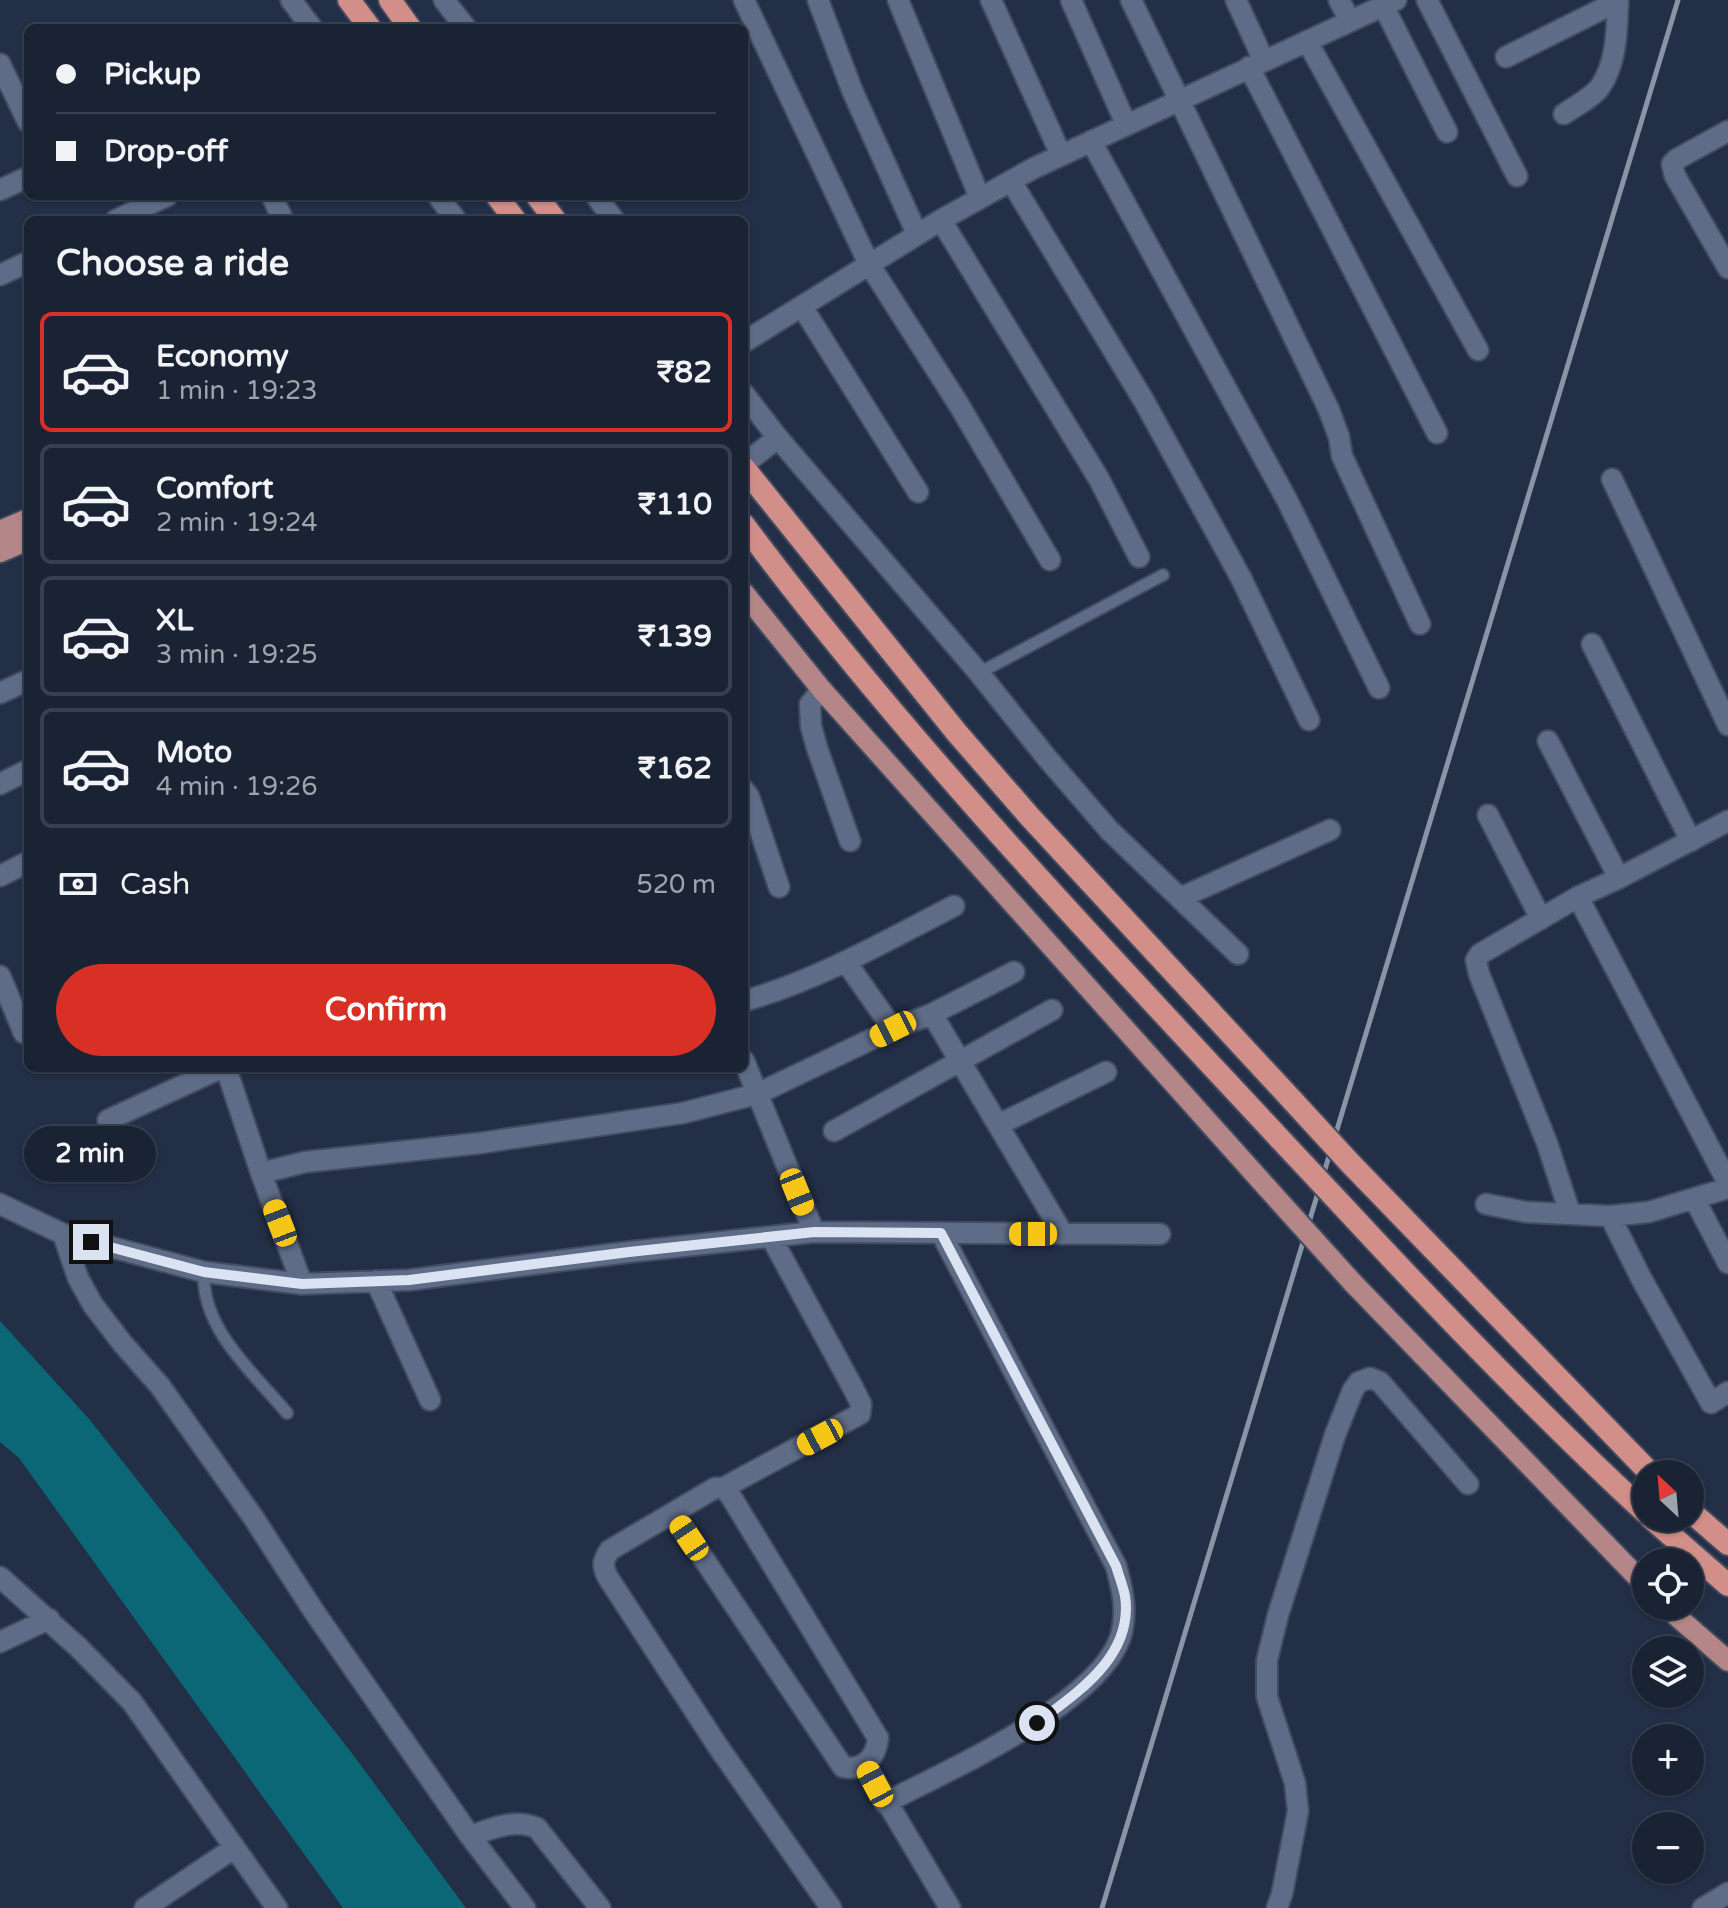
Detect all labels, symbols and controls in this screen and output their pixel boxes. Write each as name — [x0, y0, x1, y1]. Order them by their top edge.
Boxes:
text: Pickup — [104, 56, 201, 93]
text: Drop-off — [104, 133, 228, 170]
text: Choose a ride — [56, 242, 289, 285]
icon: car — [60, 336, 132, 408]
text: Economy — [156, 338, 289, 375]
text: ₹82 — [657, 354, 712, 391]
text: 1 min · 19:23 — [156, 375, 318, 406]
icon: car — [60, 468, 132, 540]
text: Comfort — [156, 470, 274, 507]
text: ₹110 — [638, 486, 712, 523]
text: 2 min · 19:24 — [156, 507, 318, 538]
icon: car — [60, 600, 132, 672]
text: XL — [156, 602, 193, 639]
text: ₹139 — [638, 618, 712, 655]
text: 3 min · 19:25 — [156, 639, 318, 670]
icon: car — [60, 732, 132, 804]
text: Moto — [156, 734, 232, 771]
text: ₹162 — [638, 750, 712, 787]
text: 4 min · 19:26 — [156, 771, 318, 802]
icon: cash — [56, 862, 100, 906]
text: Cash — [120, 866, 190, 903]
text: 520 m — [636, 869, 716, 900]
button: Confirm — [56, 964, 716, 1056]
car — [866, 1007, 920, 1051]
callout: 2 min — [25, 1126, 157, 1182]
text: 2 min — [55, 1138, 125, 1169]
car — [777, 1165, 817, 1219]
car — [260, 1196, 300, 1250]
car — [1009, 1222, 1057, 1246]
route end — [73, 1224, 109, 1260]
car — [793, 1415, 847, 1459]
north arrow — [1632, 1460, 1704, 1532]
map controls — [1632, 1460, 1704, 1884]
car — [666, 1511, 712, 1565]
button: locate — [1632, 1548, 1704, 1620]
button: layers — [1632, 1636, 1704, 1708]
route start — [1019, 1705, 1055, 1741]
button: + — [1632, 1724, 1704, 1796]
car — [853, 1757, 897, 1811]
button: − — [1632, 1812, 1704, 1884]

